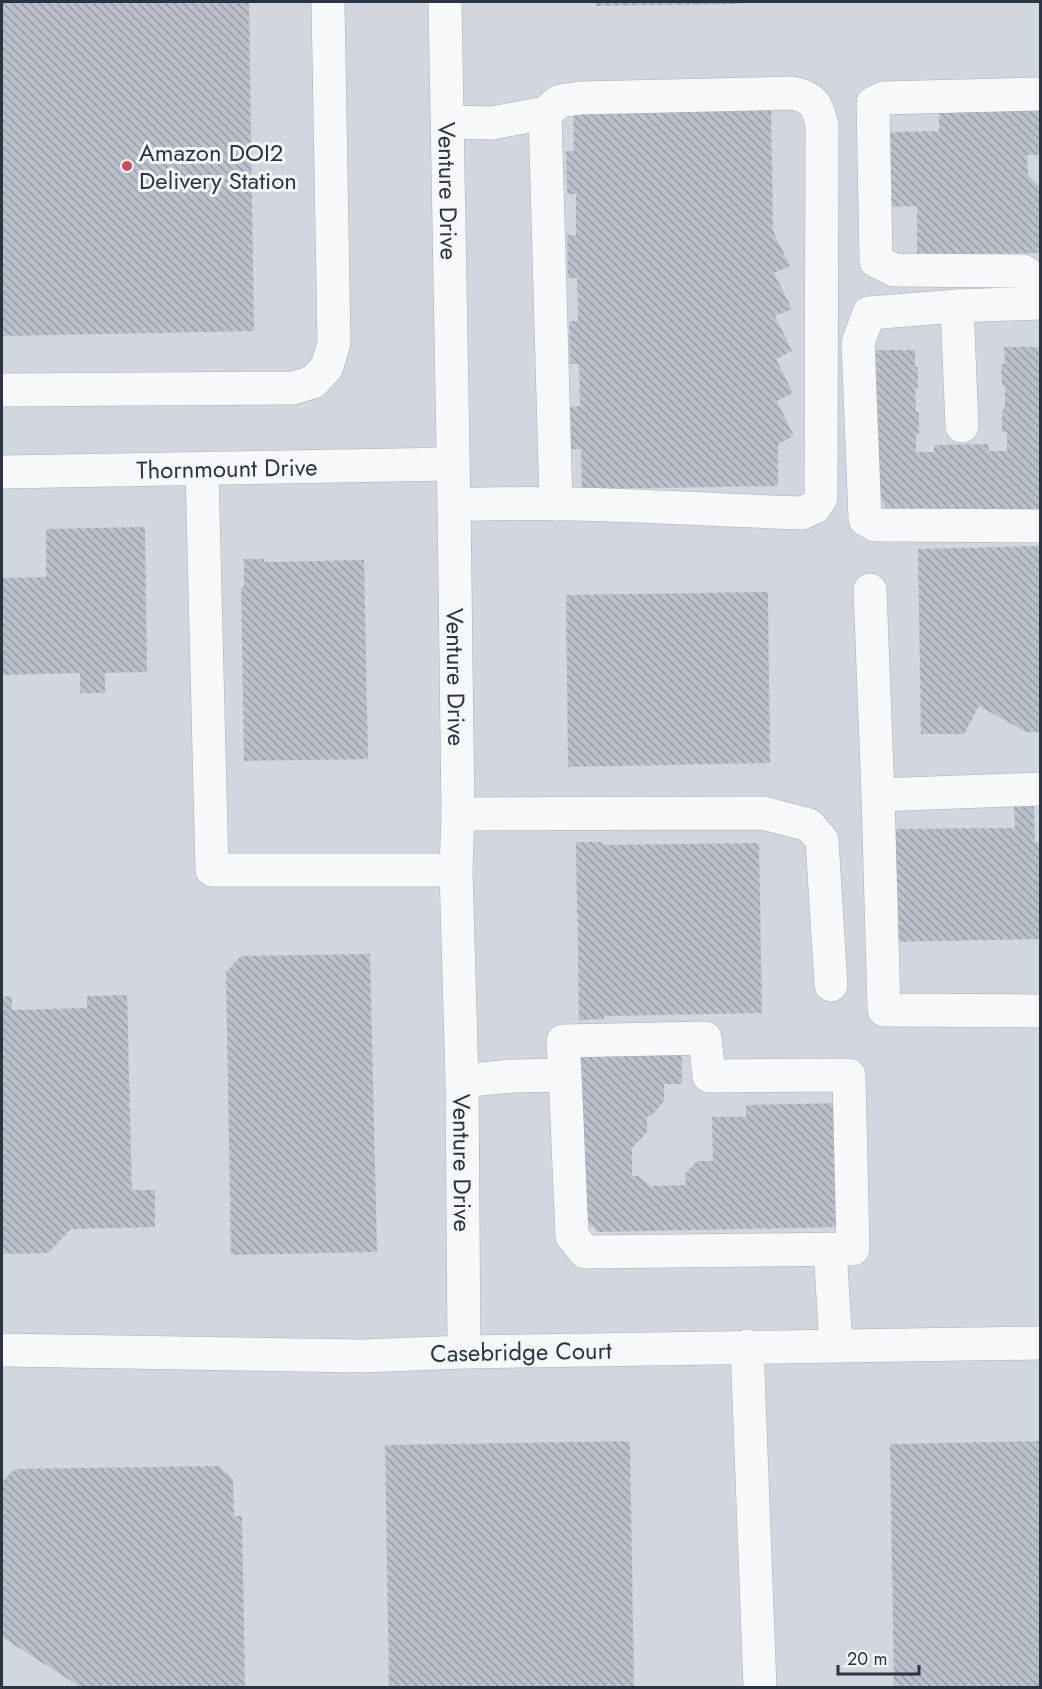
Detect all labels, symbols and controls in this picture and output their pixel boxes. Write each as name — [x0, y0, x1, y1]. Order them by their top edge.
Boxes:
street label: Venture Drive — [430, 122, 467, 260]
place label: Amazon DOI2 Delivery Station — [139, 135, 297, 198]
marker: Amazon DOI2 Delivery Station — [120, 159, 134, 173]
street label: Thornmount Drive — [136, 449, 318, 487]
street label: Venture Drive — [438, 608, 475, 746]
street label: Venture Drive — [445, 1094, 481, 1232]
street label: Casebridge Court — [430, 1332, 612, 1371]
scale bar — [838, 1638, 919, 1676]
text: 20 m — [847, 1646, 887, 1672]

